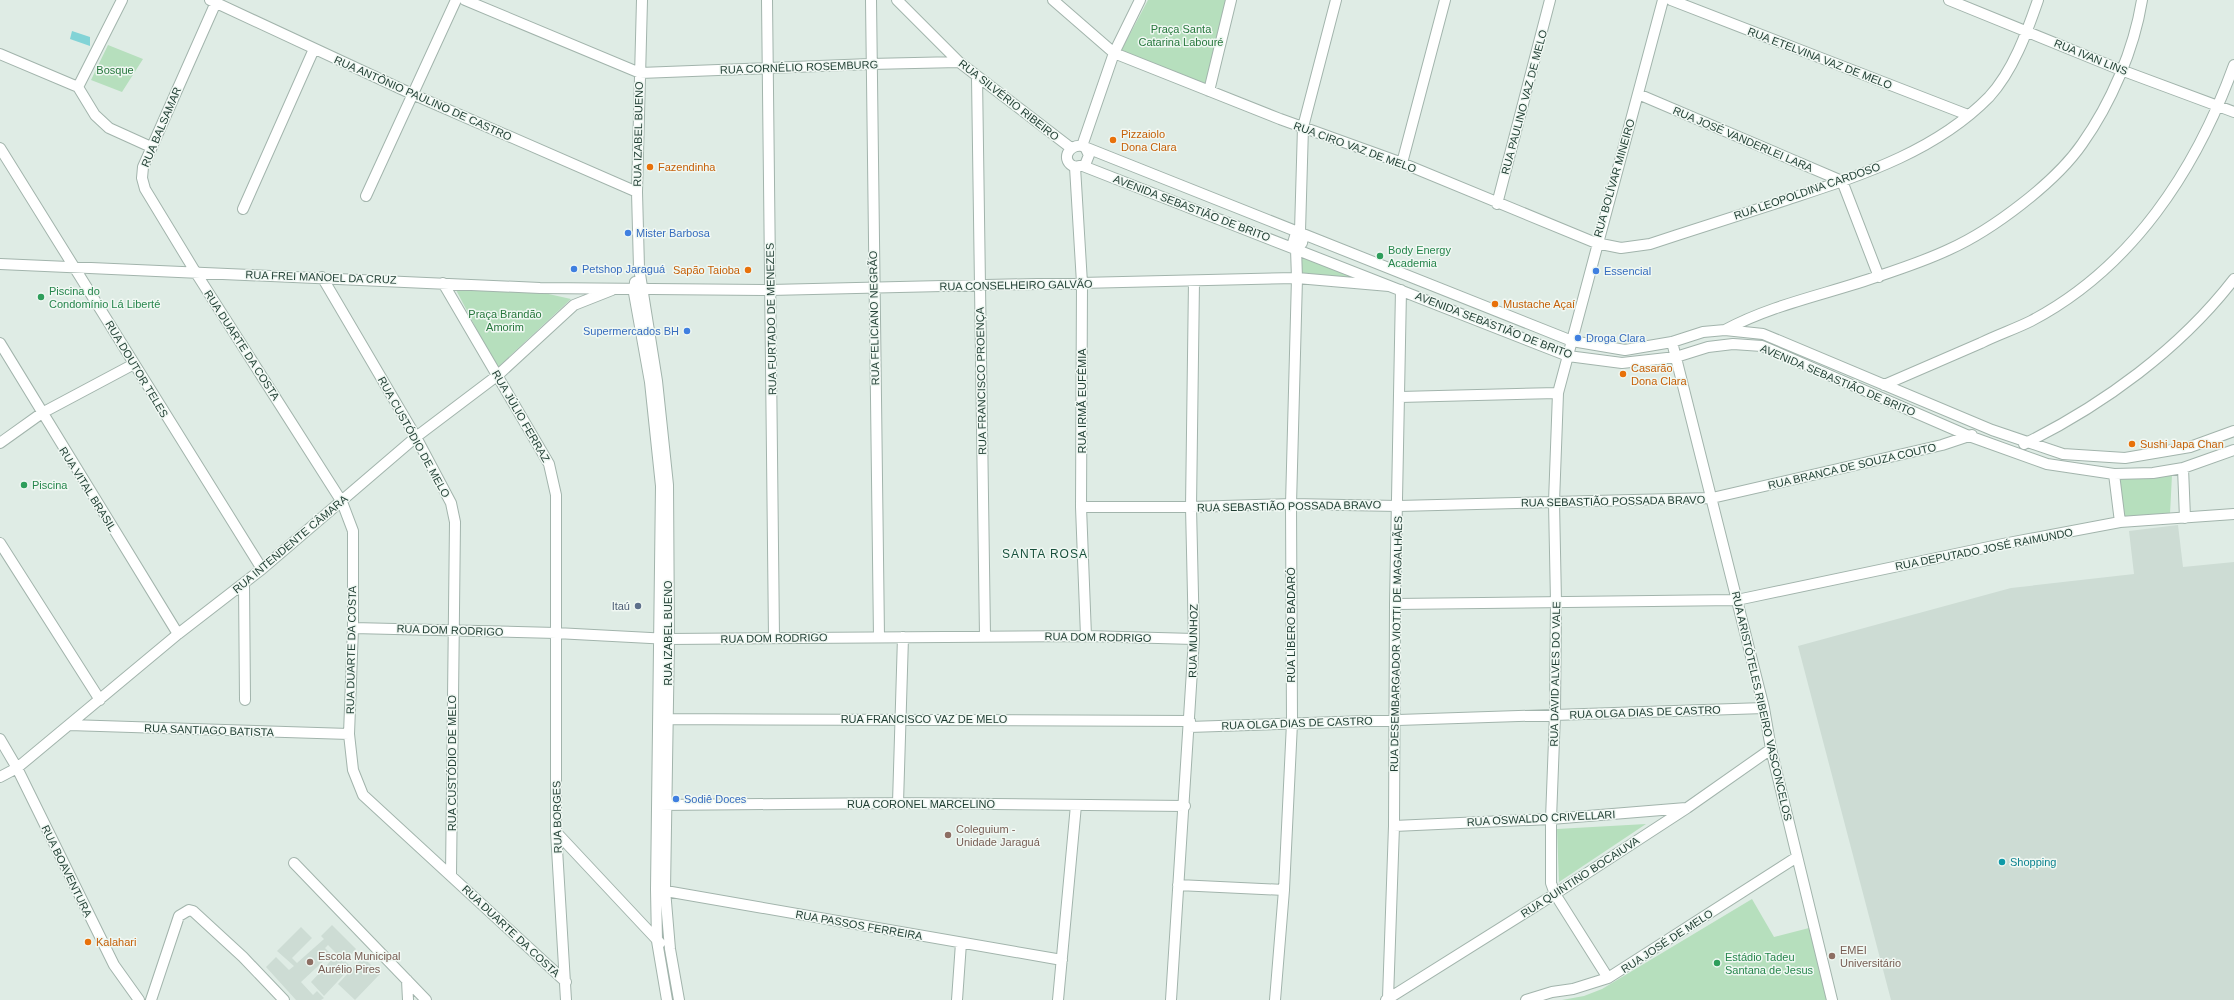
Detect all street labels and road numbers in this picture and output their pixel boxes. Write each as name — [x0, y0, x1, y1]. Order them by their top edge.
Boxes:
street label: RUA ETELVINA VAZ DE MELO — [1746, 25, 1894, 91]
street label: RUA PAULINO VAZ DE MELO — [1499, 28, 1549, 176]
street label: RUA IVAN LINS — [2053, 37, 2129, 77]
street label: RUA ANTÔNIO PAULINO DE CASTRO — [332, 53, 514, 143]
street label: RUA SILVÉRIO RIBEIRO — [956, 57, 1062, 143]
street label: RUA CORNÉLIO ROSEMBURG — [720, 58, 878, 76]
street label: RUA IZABEL BUENO — [631, 81, 645, 187]
street label: RUA BALSAMAR — [139, 85, 183, 169]
street label: RUA JOSÉ VANDERLEI LARA — [1671, 104, 1815, 174]
street label: RUA BOLÍVAR MINEIRO — [1591, 117, 1637, 239]
street label: RUA CIRO VAZ DE MELO — [1292, 119, 1418, 175]
street label: RUA LEOPOLDINA CARDOSO — [1732, 160, 1882, 222]
street label: AVENIDA SEBASTIÃO DE BRITO — [1112, 172, 1273, 244]
street label: RUA FURTADO DE MENEZES — [764, 243, 778, 395]
street label: RUA FELICIANO NEGRÃO — [867, 250, 881, 385]
street label: RUA FREI MANOEL DA CRUZ — [245, 268, 397, 286]
street label: RUA CONSELHEIRO GALVÃO — [939, 278, 1093, 292]
street label: RUA DUARTE DA COSTA — [202, 288, 282, 403]
street label: AVENIDA SEBASTIÃO DE BRITO — [1414, 289, 1575, 361]
street label: RUA FRANCISCO PROENÇA — [974, 306, 988, 455]
street label: RUA DOUTOR TELES — [103, 318, 171, 420]
street label: AVENIDA SEBASTIÃO DE BRITO — [1759, 342, 1918, 418]
street label: RUA IRMÃ EUFÊMIA — [1076, 348, 1088, 454]
street label: RUA JÚLIO FERRAZ — [490, 368, 552, 464]
street label: RUA CUSTÓDIO DE MELO — [376, 374, 453, 500]
street label: RUA BRANCA DE SOUZA COUTO — [1767, 441, 1938, 491]
street label: RUA VITAL BRASIL — [57, 445, 119, 533]
street label: RUA INTENDENTE CÂMARA — [230, 492, 350, 596]
street label: RUA SEBASTIÃO POSSADA BRAVO — [1521, 493, 1706, 509]
street label: RUA SEBASTIÃO POSSADA BRAVO — [1197, 498, 1382, 514]
street label: RUA DESEMBARGADOR VIOTTI DE MAGALHÃES — [1388, 516, 1404, 772]
street label: RUA DEPUTADO JOSÉ RAIMUNDO — [1894, 526, 2074, 572]
street label: RUA LÍBERO BADARÓ — [1285, 567, 1297, 683]
street label: RUA IZABEL BUENO — [662, 580, 674, 686]
street label: RUA DUARTE DA COSTA — [344, 585, 358, 714]
street label: RUA ARISTÓTELES RIBEIRO VASCONCELOS — [1730, 590, 1794, 822]
street label: RUA DAVID ALVES DO VALE — [1548, 601, 1562, 747]
street label: RUA MUNHOZ — [1186, 604, 1200, 678]
street label: RUA DOM RODRIGO — [396, 622, 504, 638]
street label: RUA DOM RODRIGO — [1044, 630, 1152, 644]
street label: RUA DOM RODRIGO — [720, 631, 828, 645]
street label: RUA CUSTÓDIO DE MELO — [446, 694, 458, 831]
street label: RUA OLGA DIAS DE CASTRO — [1569, 703, 1721, 721]
street label: RUA FRANCISCO VAZ DE MELO — [841, 713, 1008, 725]
street label: RUA OLGA DIAS DE CASTRO — [1221, 714, 1373, 732]
street label: RUA SANTIAGO BATISTA — [144, 722, 275, 738]
street label: RUA BORGES — [550, 781, 564, 853]
street label: RUA CORONEL MARCELINO — [847, 798, 996, 810]
street label: RUA OSWALDO CRIVELLARI — [1466, 808, 1616, 828]
street label: RUA BOAVENTURA — [40, 823, 95, 919]
street label: RUA QUINTINO BOCAIUVA — [1519, 834, 1642, 920]
street label: RUA DUARTE DA COSTA — [460, 883, 563, 980]
street label: RUA JOSÉ DE MELO — [1619, 907, 1715, 975]
street label: RUA PASSOS FERREIRA — [795, 908, 924, 942]

